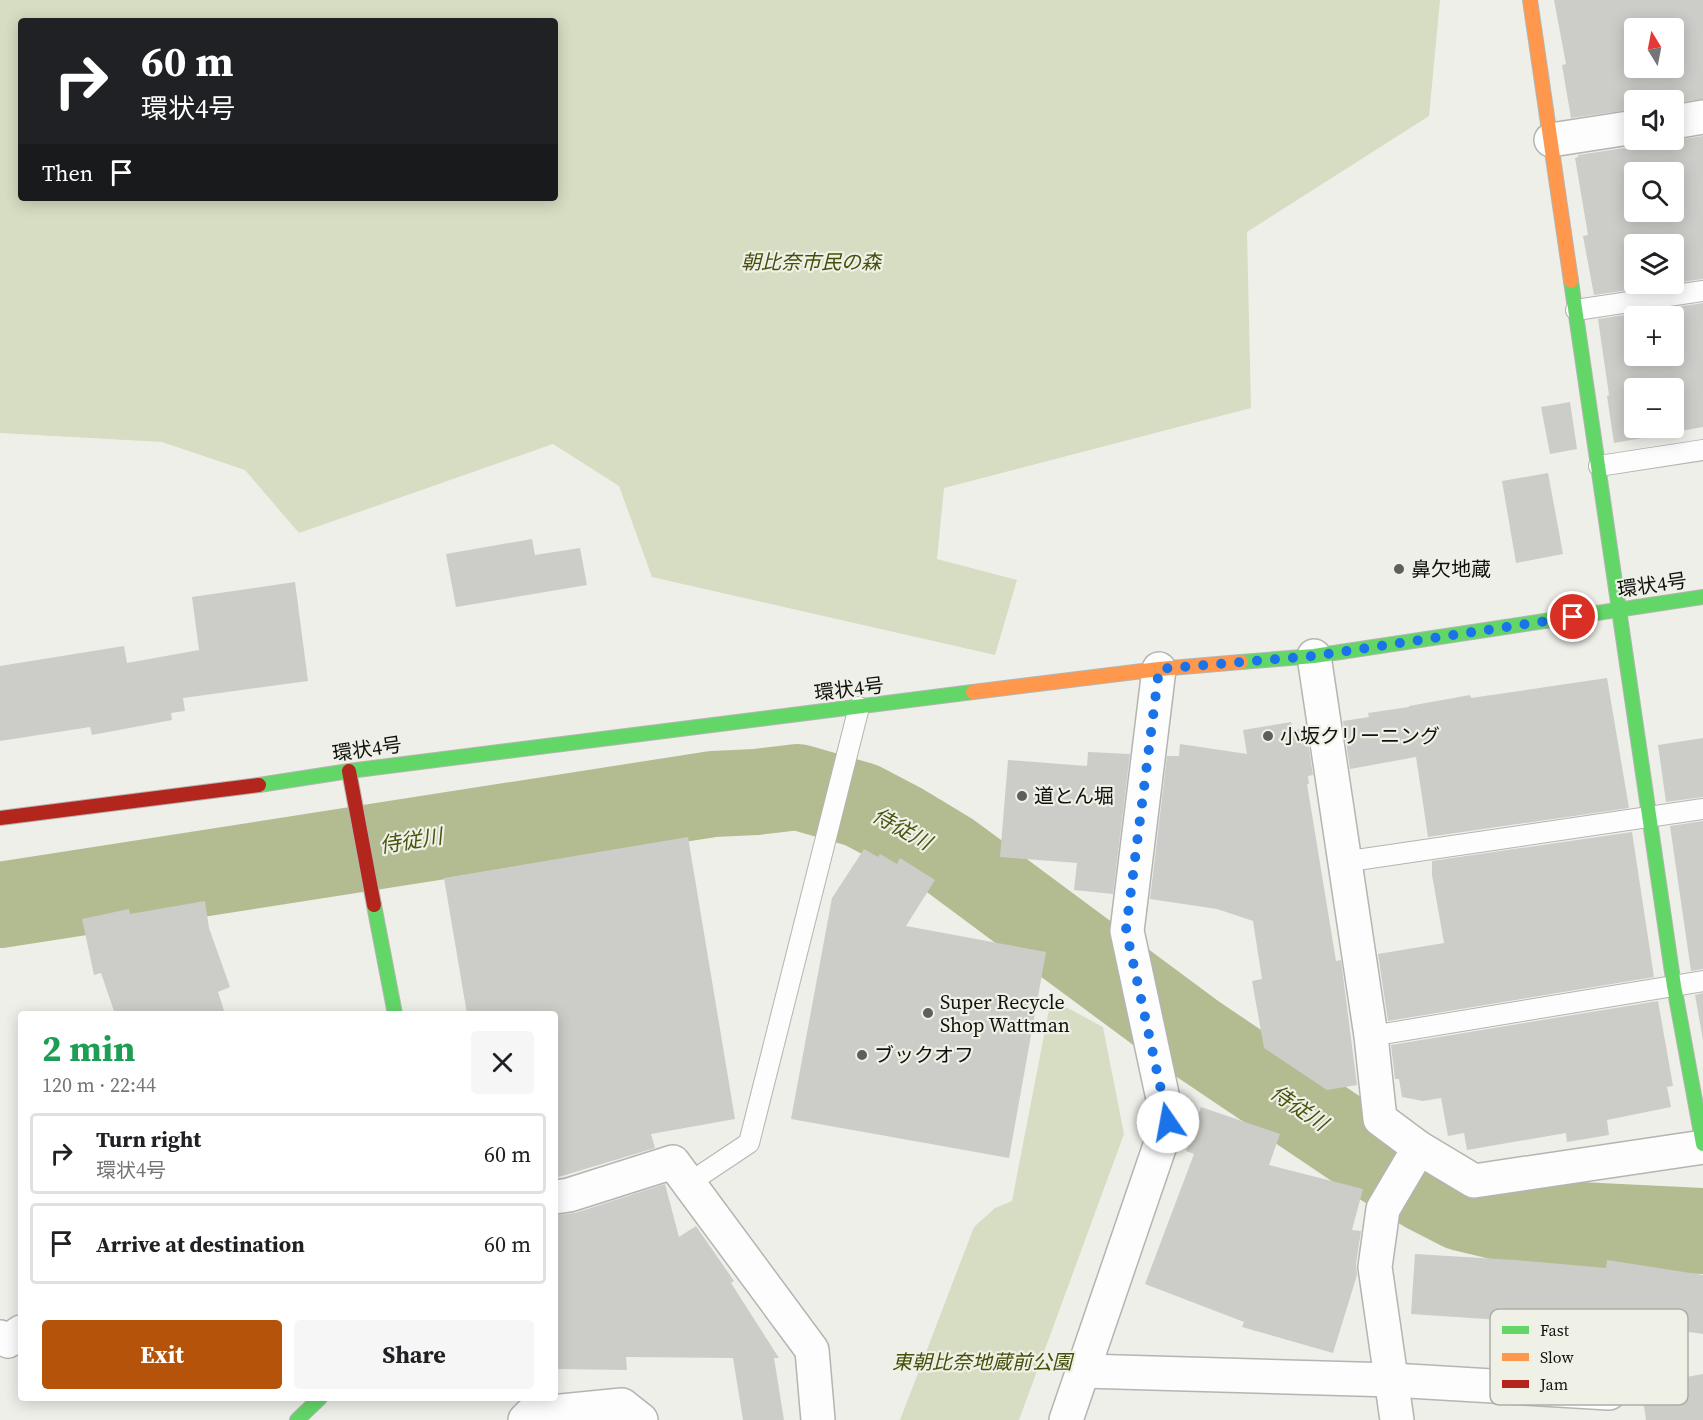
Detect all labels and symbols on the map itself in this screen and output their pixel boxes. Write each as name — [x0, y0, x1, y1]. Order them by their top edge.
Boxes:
north arrow — [1624, 18, 1684, 78]
park label: 朝比奈市民の森 — [741, 248, 883, 276]
place label: 鼻欠地蔵 — [1411, 555, 1491, 583]
marker: 鼻欠地蔵 — [1392, 562, 1406, 576]
street label: 環状4号 — [1615, 566, 1689, 604]
pin — [1547, 591, 1598, 642]
street label: 環状4号 — [813, 671, 885, 707]
place label: 小坂クリーニング — [1280, 722, 1440, 750]
marker: 小坂クリーニング — [1261, 729, 1275, 743]
street label: 環状4号 — [330, 730, 404, 768]
place label: 道とん堀 — [1034, 782, 1114, 810]
marker: 道とん堀 — [1015, 789, 1029, 803]
water label: 侍従川 — [868, 801, 939, 857]
water label: 侍従川 — [378, 821, 446, 860]
place label: Super Recycle Shop Wattman — [940, 988, 1070, 1039]
marker: Super Recycle Shop Wattman — [921, 1006, 935, 1020]
place label: ブックオフ — [874, 1041, 974, 1069]
marker: ブックオフ — [855, 1048, 869, 1062]
water label: 侍従川 — [1265, 1078, 1335, 1138]
position arrow — [1136, 1090, 1200, 1154]
legend — [1490, 1309, 1688, 1405]
text: Fast — [1540, 1319, 1570, 1341]
text: Slow — [1540, 1346, 1575, 1368]
park label: 東朝比奈地蔵前公園 — [892, 1348, 1075, 1376]
text: Jam — [1539, 1373, 1568, 1395]

